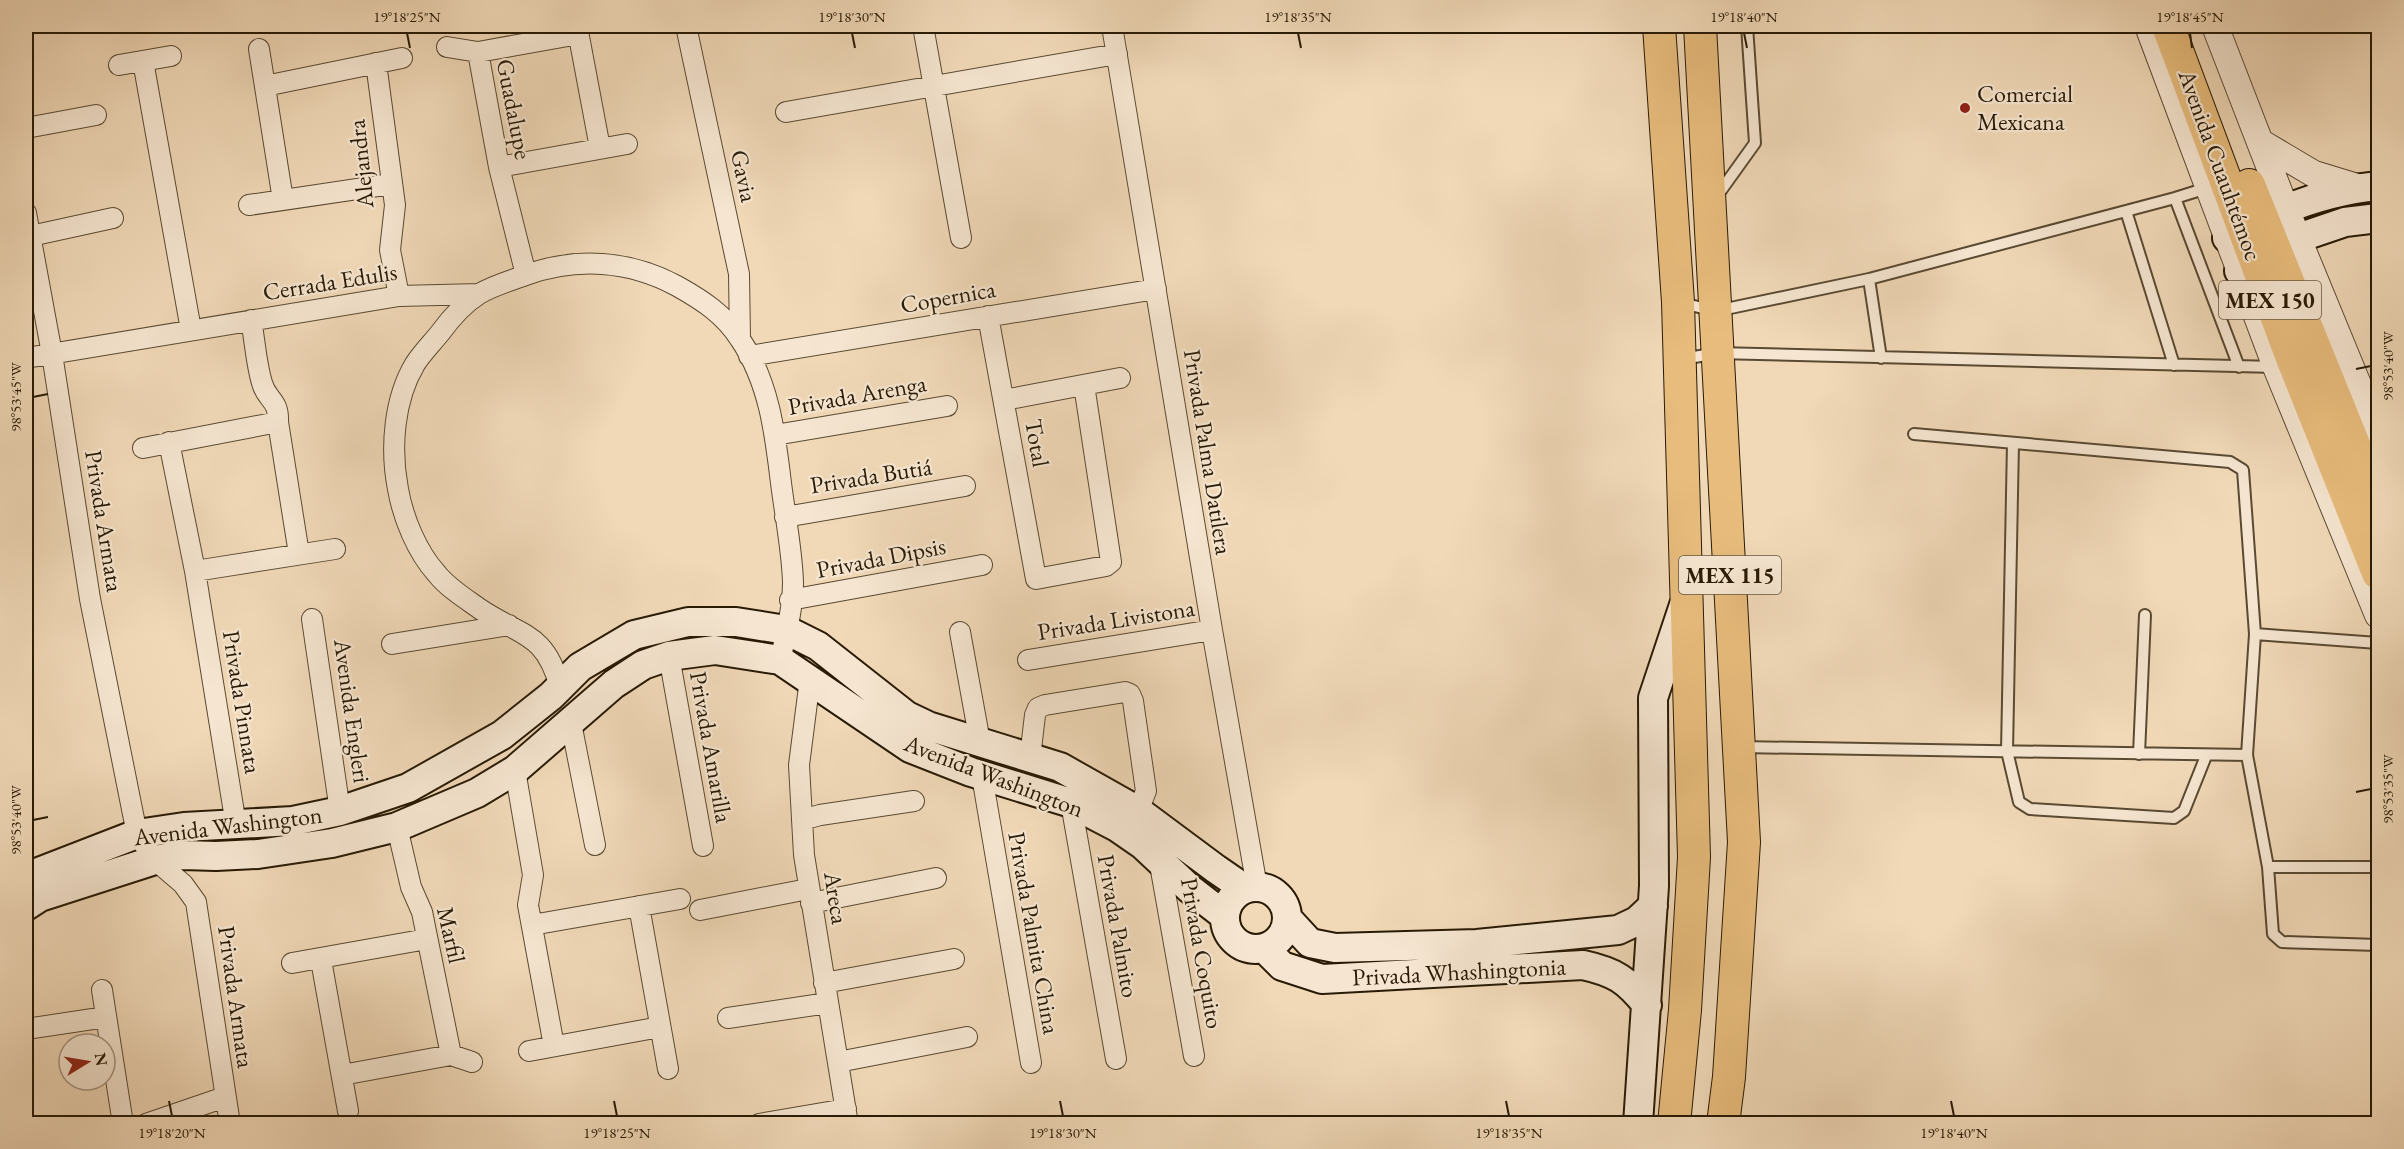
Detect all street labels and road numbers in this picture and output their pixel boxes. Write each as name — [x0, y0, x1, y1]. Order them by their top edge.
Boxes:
street label: Guadalupe — [490, 56, 539, 162]
street label: Avenida Cuauhtémoc — [2171, 64, 2269, 264]
street label: Alejandra — [340, 118, 381, 211]
street label: Gavia — [724, 147, 765, 205]
street label: Cerrada Edulis — [261, 256, 399, 307]
street label: Copernica — [898, 273, 998, 320]
road number: MEX 150 — [2219, 281, 2321, 319]
street label: Privada Palma Datilera — [1177, 347, 1240, 557]
street label: Privada Arenga — [785, 367, 929, 422]
street label: Total — [1018, 416, 1057, 470]
street label: Privada Armata — [78, 448, 131, 595]
street label: Privada Butiá — [808, 451, 935, 500]
street label: Privada Dipsis — [814, 530, 948, 585]
road number: MEX 115 — [1679, 556, 1781, 594]
street label: Privada Livistona — [1035, 592, 1197, 647]
street label: Privada Pinnata — [216, 628, 269, 776]
street label: Avenida Engleri — [327, 636, 378, 785]
street label: Privada Amarilla — [683, 669, 740, 825]
street label: Avenida Washington — [899, 727, 1089, 824]
street label: Avenida Washington — [131, 799, 324, 853]
street label: Privada Palmita China — [1001, 829, 1068, 1037]
street label: Privada Palmito — [1091, 852, 1146, 1000]
street label: Areca — [817, 868, 856, 927]
street label: Privada Coquito — [1174, 875, 1231, 1031]
street label: Marfil — [430, 904, 473, 966]
street label: Privada Armata — [211, 924, 262, 1070]
street label: Privada Whashingtonia — [1351, 950, 1567, 993]

